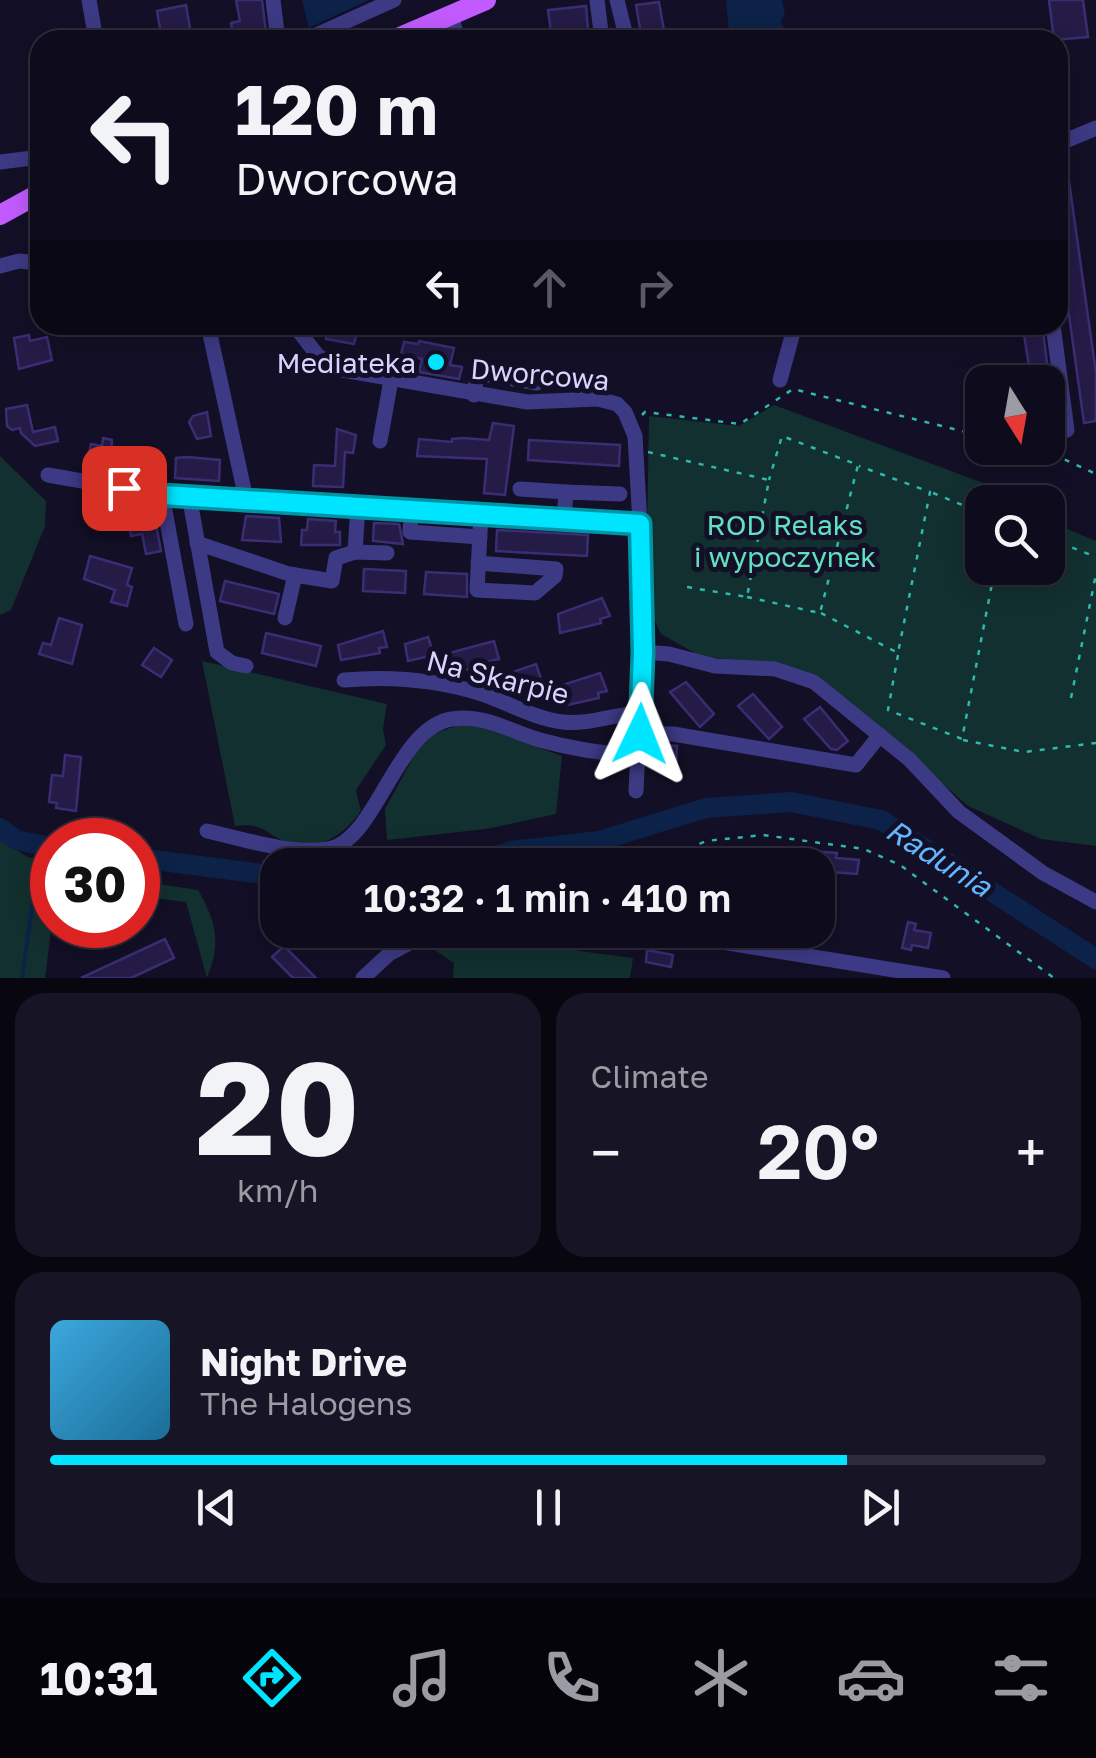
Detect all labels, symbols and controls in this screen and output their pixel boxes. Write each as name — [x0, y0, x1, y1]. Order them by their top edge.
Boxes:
text: 120 m — [235, 66, 438, 150]
icon: left — [70, 70, 200, 200]
text: Dworcowa — [235, 151, 459, 205]
icon: left — [417, 260, 472, 315]
icon: ahead — [522, 260, 577, 315]
icon: right — [627, 260, 682, 315]
place label: Mediateka — [277, 346, 416, 379]
marker: Mediateka — [425, 351, 447, 373]
street label: Dworcowa — [469, 351, 611, 397]
north arrow — [965, 365, 1065, 465]
map controls — [965, 365, 1065, 585]
pin — [82, 446, 167, 531]
icon: arrive — [97, 461, 152, 516]
button: search — [965, 485, 1065, 585]
park label: ROD Relaks i wypoczynek — [694, 508, 876, 573]
street label: Na Skarpie — [424, 643, 572, 711]
position arrow — [588, 682, 692, 786]
water label: Radunia — [880, 812, 999, 905]
speed limit sign: 30 — [30, 818, 160, 948]
text: 10:32 · 1 min · 410 m — [364, 875, 731, 920]
text: 20 — [196, 1028, 360, 1184]
text: Climate — [591, 1057, 709, 1095]
text: 20° — [757, 1105, 879, 1196]
text: − — [591, 1119, 621, 1185]
text: + — [1016, 1119, 1046, 1185]
text: km/h — [237, 1171, 318, 1209]
text: Night Drive — [200, 1339, 407, 1384]
text: The Halogens — [200, 1384, 412, 1422]
icon: previous — [189, 1480, 244, 1535]
icon: pause — [521, 1480, 576, 1535]
icon: next — [853, 1480, 908, 1535]
icon: directions — [237, 1643, 307, 1713]
icon: music — [387, 1643, 457, 1713]
icon: phone — [537, 1643, 607, 1713]
icon: climate — [686, 1643, 756, 1713]
icon: car — [836, 1643, 906, 1713]
icon: filters — [986, 1643, 1056, 1713]
text: 10:31 — [40, 1651, 157, 1705]

